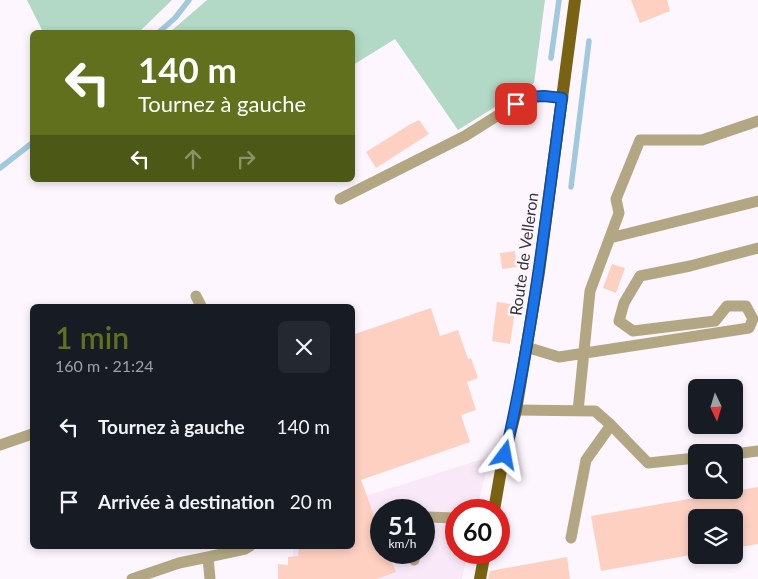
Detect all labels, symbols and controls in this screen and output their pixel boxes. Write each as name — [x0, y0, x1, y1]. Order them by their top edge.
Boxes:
text: 140 m — [138, 48, 237, 90]
icon: left — [55, 50, 120, 115]
pin — [495, 83, 537, 125]
text: Tournez à gauche — [138, 90, 306, 117]
icon: arrive — [502, 90, 530, 118]
icon: left — [126, 145, 154, 173]
icon: ahead — [179, 145, 207, 173]
icon: right — [232, 145, 260, 173]
street label: Route de Velleron — [505, 191, 542, 317]
text: 1 min — [55, 319, 129, 355]
button: close — [278, 321, 330, 373]
text: 160 m · 21:24 — [55, 356, 154, 375]
north arrow — [688, 379, 742, 434]
map controls — [688, 379, 743, 564]
icon: left — [55, 413, 83, 441]
text: Tournez à gauche — [98, 415, 245, 438]
text: 140 m — [276, 415, 330, 438]
position arrow — [478, 428, 530, 480]
button: search — [688, 444, 743, 499]
icon: arrive — [55, 488, 83, 516]
text: Arrivée à destination — [98, 490, 275, 513]
text: 20 m — [290, 490, 332, 513]
speed limit sign: 60 — [445, 499, 510, 564]
button: layers — [688, 509, 743, 564]
text: 51 — [388, 510, 417, 540]
text: km/h — [388, 536, 417, 551]

